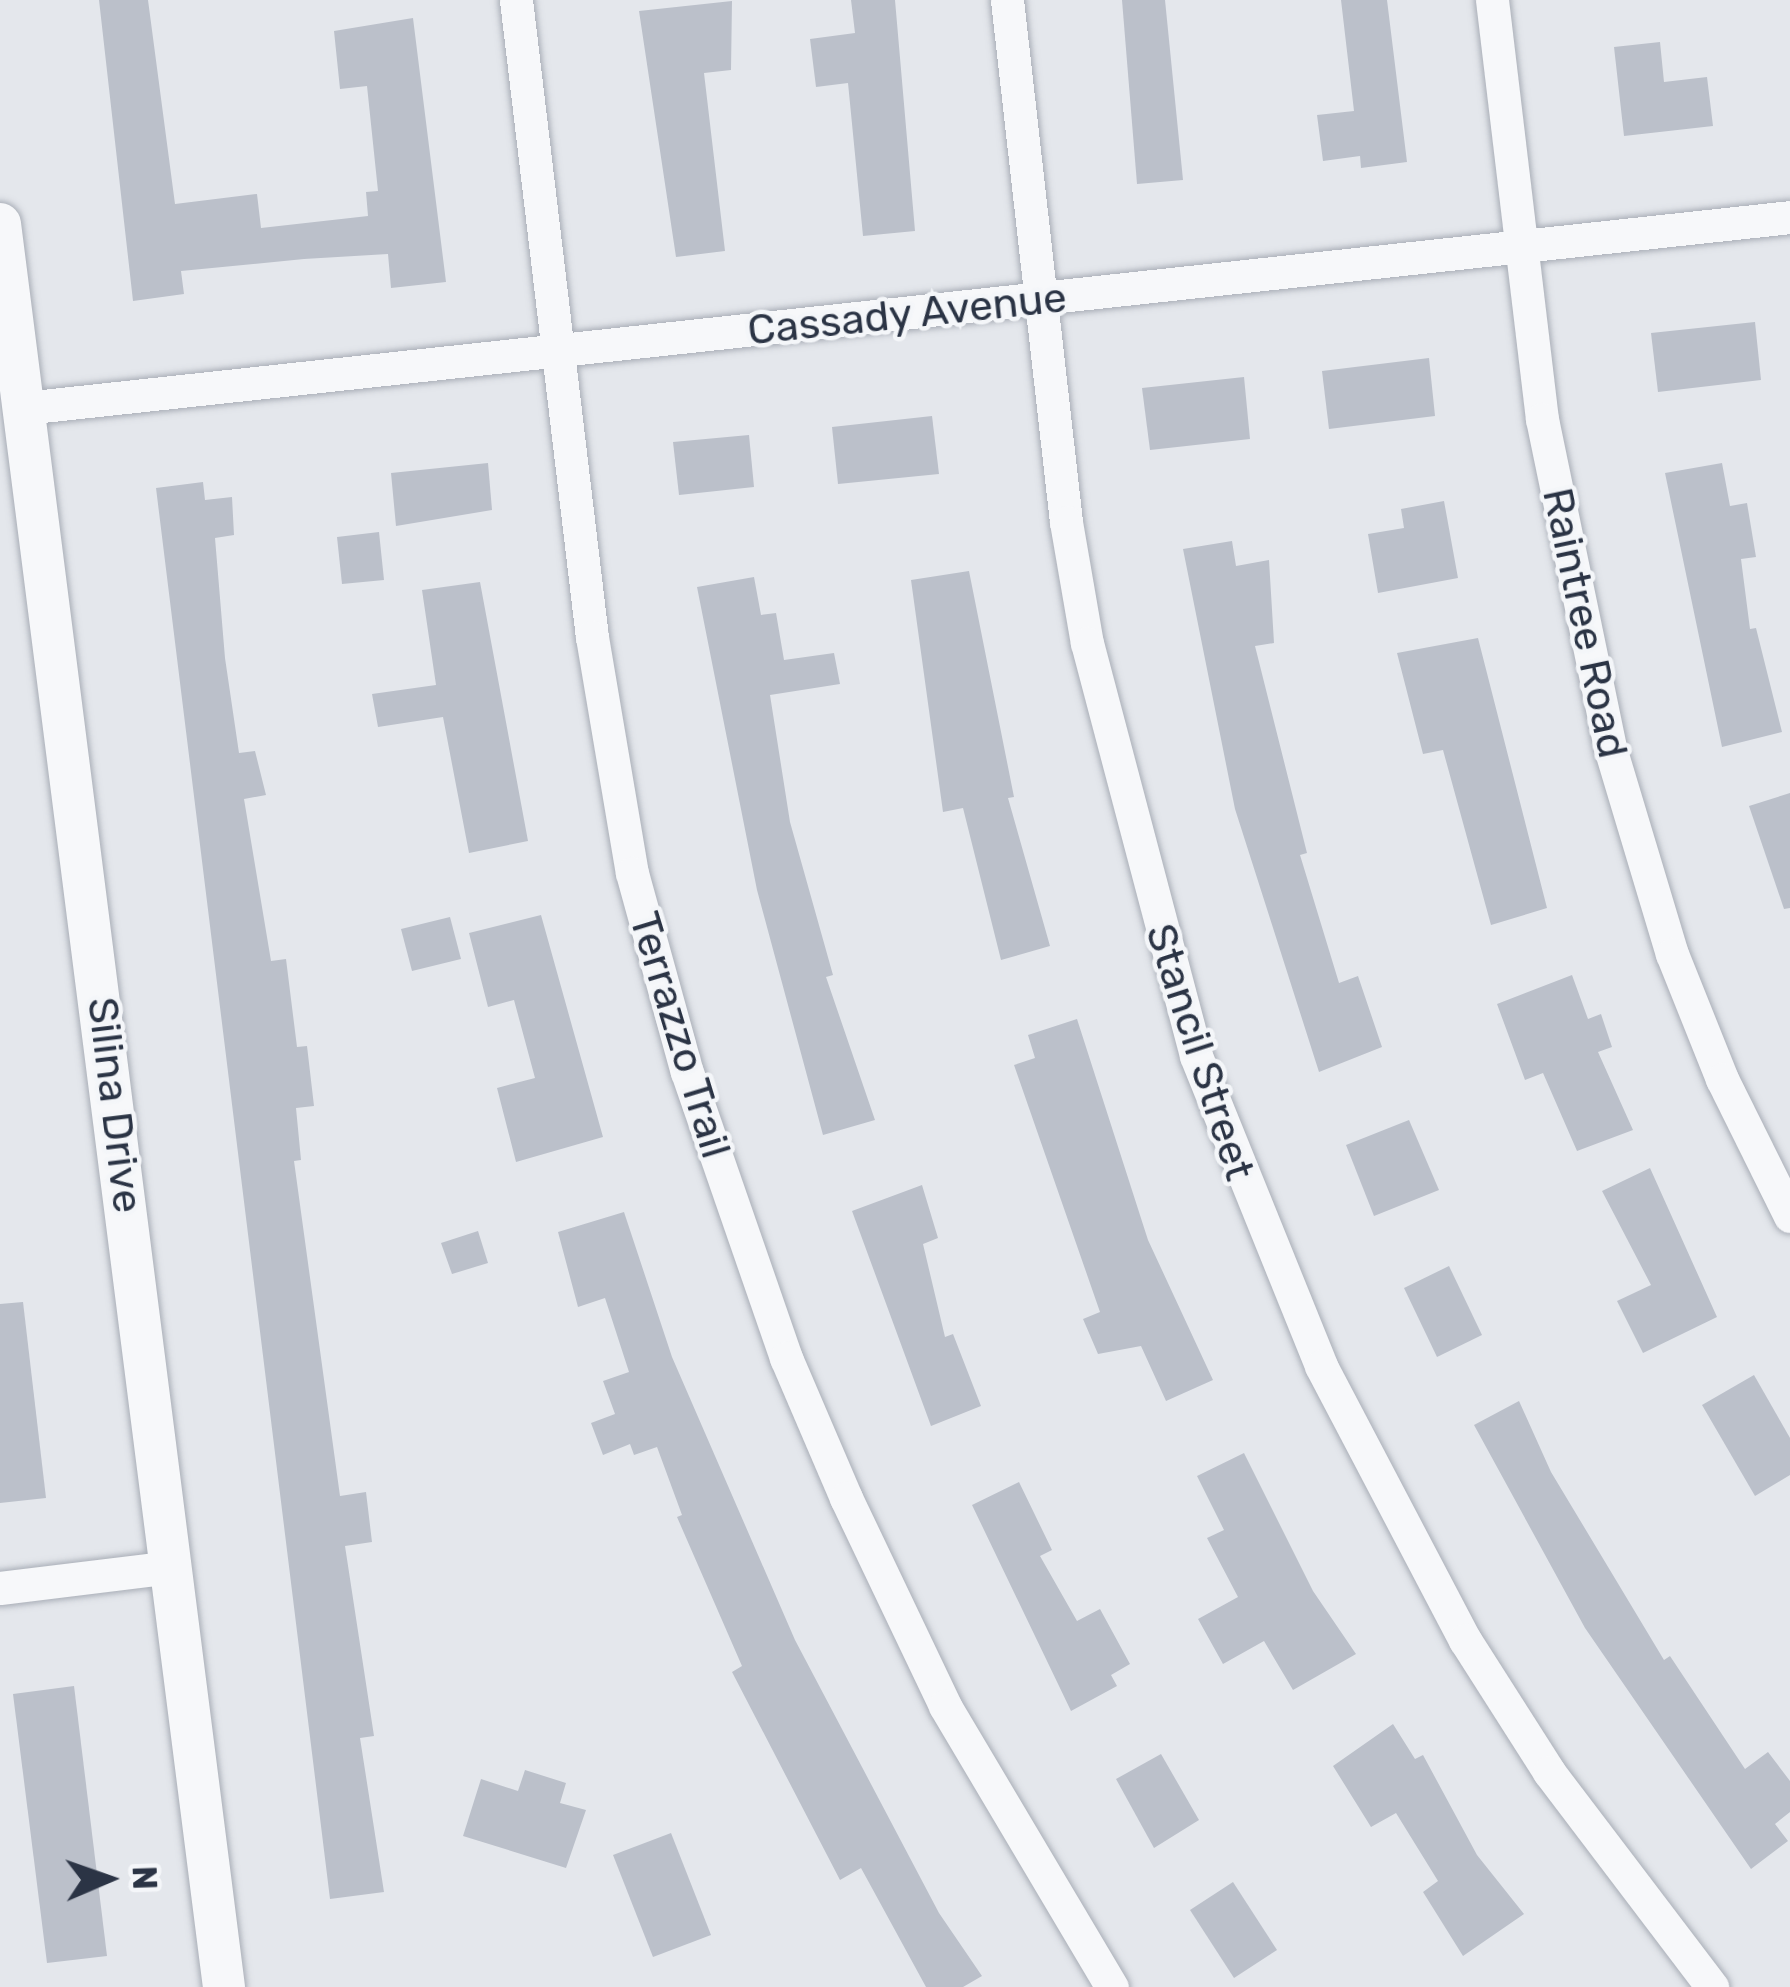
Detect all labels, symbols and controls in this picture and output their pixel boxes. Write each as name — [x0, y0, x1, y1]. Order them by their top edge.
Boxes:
street label: Cassady Avenue — [744, 272, 1070, 356]
street label: Raintree Road — [1532, 483, 1638, 763]
street label: Terrazzo Trail — [619, 905, 741, 1165]
street label: Stancil Street — [1135, 918, 1265, 1186]
street label: Silina Drive — [77, 994, 153, 1216]
north arrow — [48, 1819, 168, 1939]
text: N — [125, 1865, 164, 1890]

